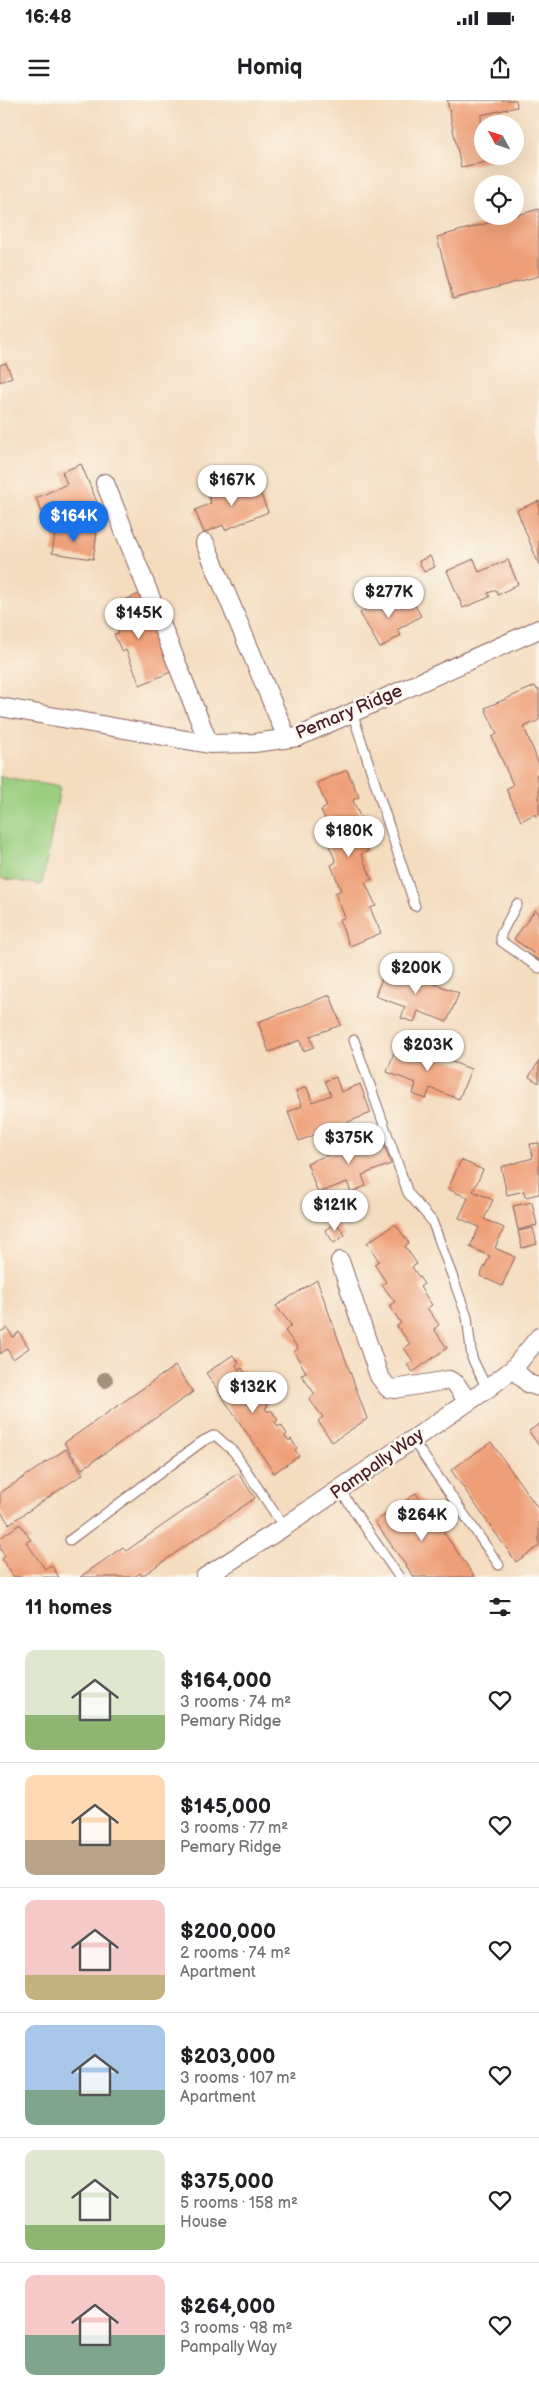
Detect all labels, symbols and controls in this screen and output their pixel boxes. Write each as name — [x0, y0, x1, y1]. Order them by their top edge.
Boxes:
text: 16:48 — [25, 6, 72, 29]
icon: menu — [25, 54, 53, 82]
text: Homiq — [237, 54, 302, 81]
icon: share — [486, 54, 514, 82]
north arrow — [474, 115, 524, 165]
map controls — [474, 115, 524, 225]
button: locate — [474, 175, 524, 225]
pin: $167K — [197, 464, 267, 507]
text: $167K — [209, 471, 255, 490]
pin: $164K — [39, 500, 109, 543]
text: $164K — [50, 507, 98, 526]
pin: $277K — [354, 576, 424, 619]
text: $277K — [365, 583, 413, 602]
pin: $145K — [104, 598, 174, 640]
text: $145K — [116, 604, 162, 623]
street label: Pemary Ridge — [292, 680, 406, 744]
pin: $180K — [314, 816, 384, 858]
text: $180K — [325, 822, 373, 841]
pin: $200K — [381, 952, 451, 995]
text: $200K — [391, 959, 441, 978]
pin: $203K — [393, 1030, 463, 1072]
text: $203K — [403, 1036, 453, 1055]
pin: $375K — [314, 1122, 384, 1165]
text: $375K — [325, 1129, 373, 1148]
pin: $121K — [300, 1190, 370, 1232]
text: $121K — [313, 1196, 357, 1215]
pin: $132K — [218, 1372, 288, 1414]
text: $132K — [229, 1378, 277, 1397]
street label: Pampally Way — [326, 1424, 428, 1504]
pin: $264K — [387, 1500, 457, 1542]
text: $264K — [397, 1506, 447, 1525]
icon: filters — [486, 1593, 514, 1621]
text: 11 homes — [25, 1595, 112, 1620]
text: $164,000 — [180, 1668, 272, 1693]
icon: home — [65, 1670, 125, 1730]
icon: heart — [486, 1686, 514, 1714]
text: 3 rooms · 74 m² — [180, 1693, 291, 1712]
text: Pemary Ridge — [180, 1712, 281, 1731]
text: $145,000 — [180, 1794, 271, 1819]
icon: home — [65, 1795, 125, 1855]
icon: heart — [486, 1811, 514, 1839]
text: 3 rooms · 77 m² — [180, 1819, 288, 1838]
text: Pemary Ridge — [180, 1838, 281, 1857]
text: $200,000 — [180, 1919, 276, 1944]
icon: home — [65, 1920, 125, 1980]
icon: heart — [486, 1936, 514, 1964]
text: 2 rooms · 74 m² — [180, 1944, 291, 1963]
text: Apartment — [180, 1963, 256, 1982]
text: $203,000 — [180, 2044, 275, 2069]
icon: home — [65, 2045, 125, 2105]
icon: heart — [486, 2061, 514, 2089]
text: 3 rooms · 107 m² — [180, 2069, 296, 2088]
text: Apartment — [180, 2088, 256, 2107]
text: $375,000 — [180, 2169, 274, 2194]
icon: home — [65, 2170, 125, 2230]
icon: heart — [486, 2186, 514, 2214]
text: 5 rooms · 158 m² — [180, 2194, 298, 2213]
text: House — [180, 2213, 227, 2232]
text: $264,000 — [180, 2294, 275, 2319]
icon: home — [65, 2295, 125, 2355]
icon: heart — [486, 2311, 514, 2339]
text: 3 rooms · 98 m² — [180, 2319, 292, 2338]
text: Pampally Way — [180, 2338, 277, 2357]

